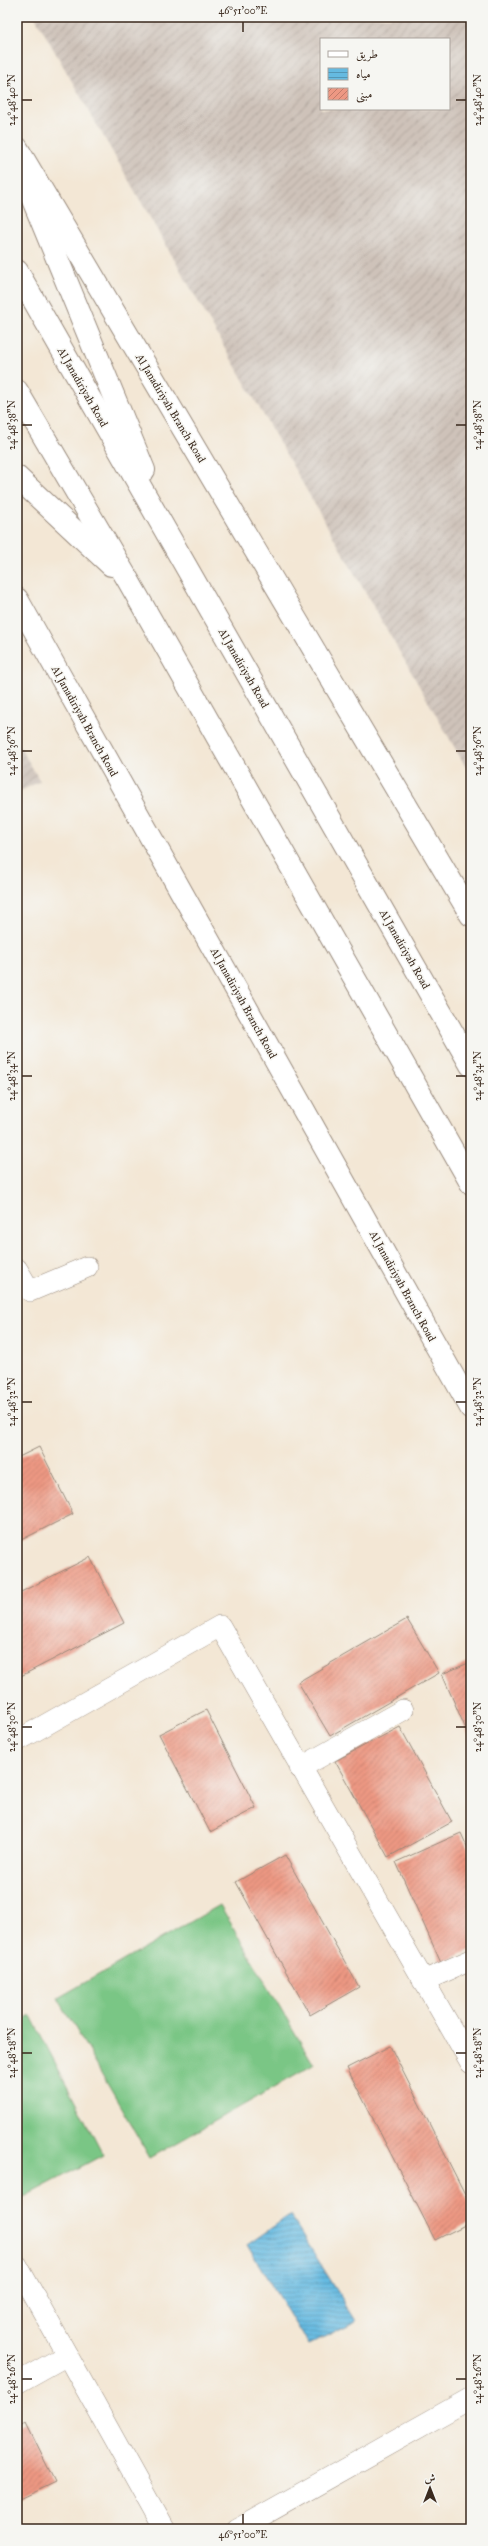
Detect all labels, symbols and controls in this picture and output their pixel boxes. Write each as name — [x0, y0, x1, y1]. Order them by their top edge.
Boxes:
text: 46°51'00"E — [219, 5, 267, 17]
legend — [320, 38, 450, 110]
text: طريق — [356, 47, 378, 62]
text: مياه — [356, 67, 371, 81]
text: 24°48'40"N — [6, 73, 18, 126]
text: 24°48'40"N — [472, 73, 484, 126]
text: مبنى — [356, 87, 372, 103]
street label: Al Janadiriyah Road — [53, 344, 111, 430]
street label: Al Janadiriyah Branch Road — [132, 351, 208, 466]
text: 24°48'38"N — [6, 400, 18, 450]
text: 24°48'38"N — [472, 400, 484, 450]
street label: Al Janadiriyah Road — [214, 625, 272, 711]
street label: Al Janadiriyah Branch Road — [47, 663, 121, 780]
text: 24°48'36"N — [6, 726, 18, 776]
text: 24°48'36"N — [472, 726, 484, 776]
street label: Al Janadiriyah Road — [375, 906, 433, 992]
street label: Al Janadiriyah Branch Road — [206, 945, 280, 1062]
text: 24°48'34"N — [6, 1050, 18, 1101]
text: 24°48'34"N — [472, 1050, 484, 1101]
street label: Al Janadiriyah Branch Road — [365, 1228, 439, 1345]
text: 24°48'32"N — [6, 1377, 18, 1427]
text: 24°48'32"N — [472, 1377, 484, 1427]
text: 24°48'30"N — [6, 1701, 18, 1752]
text: 24°48'30"N — [472, 1701, 484, 1752]
text: 24°48'28"N — [6, 2027, 18, 2078]
text: 24°48'28"N — [472, 2027, 484, 2078]
text: 24°48'26"N — [6, 2353, 18, 2404]
text: 24°48'26"N — [472, 2353, 484, 2404]
north arrow — [410, 2468, 450, 2508]
text: ش — [425, 2472, 436, 2485]
text: 46°51'00"E — [219, 2529, 267, 2541]

